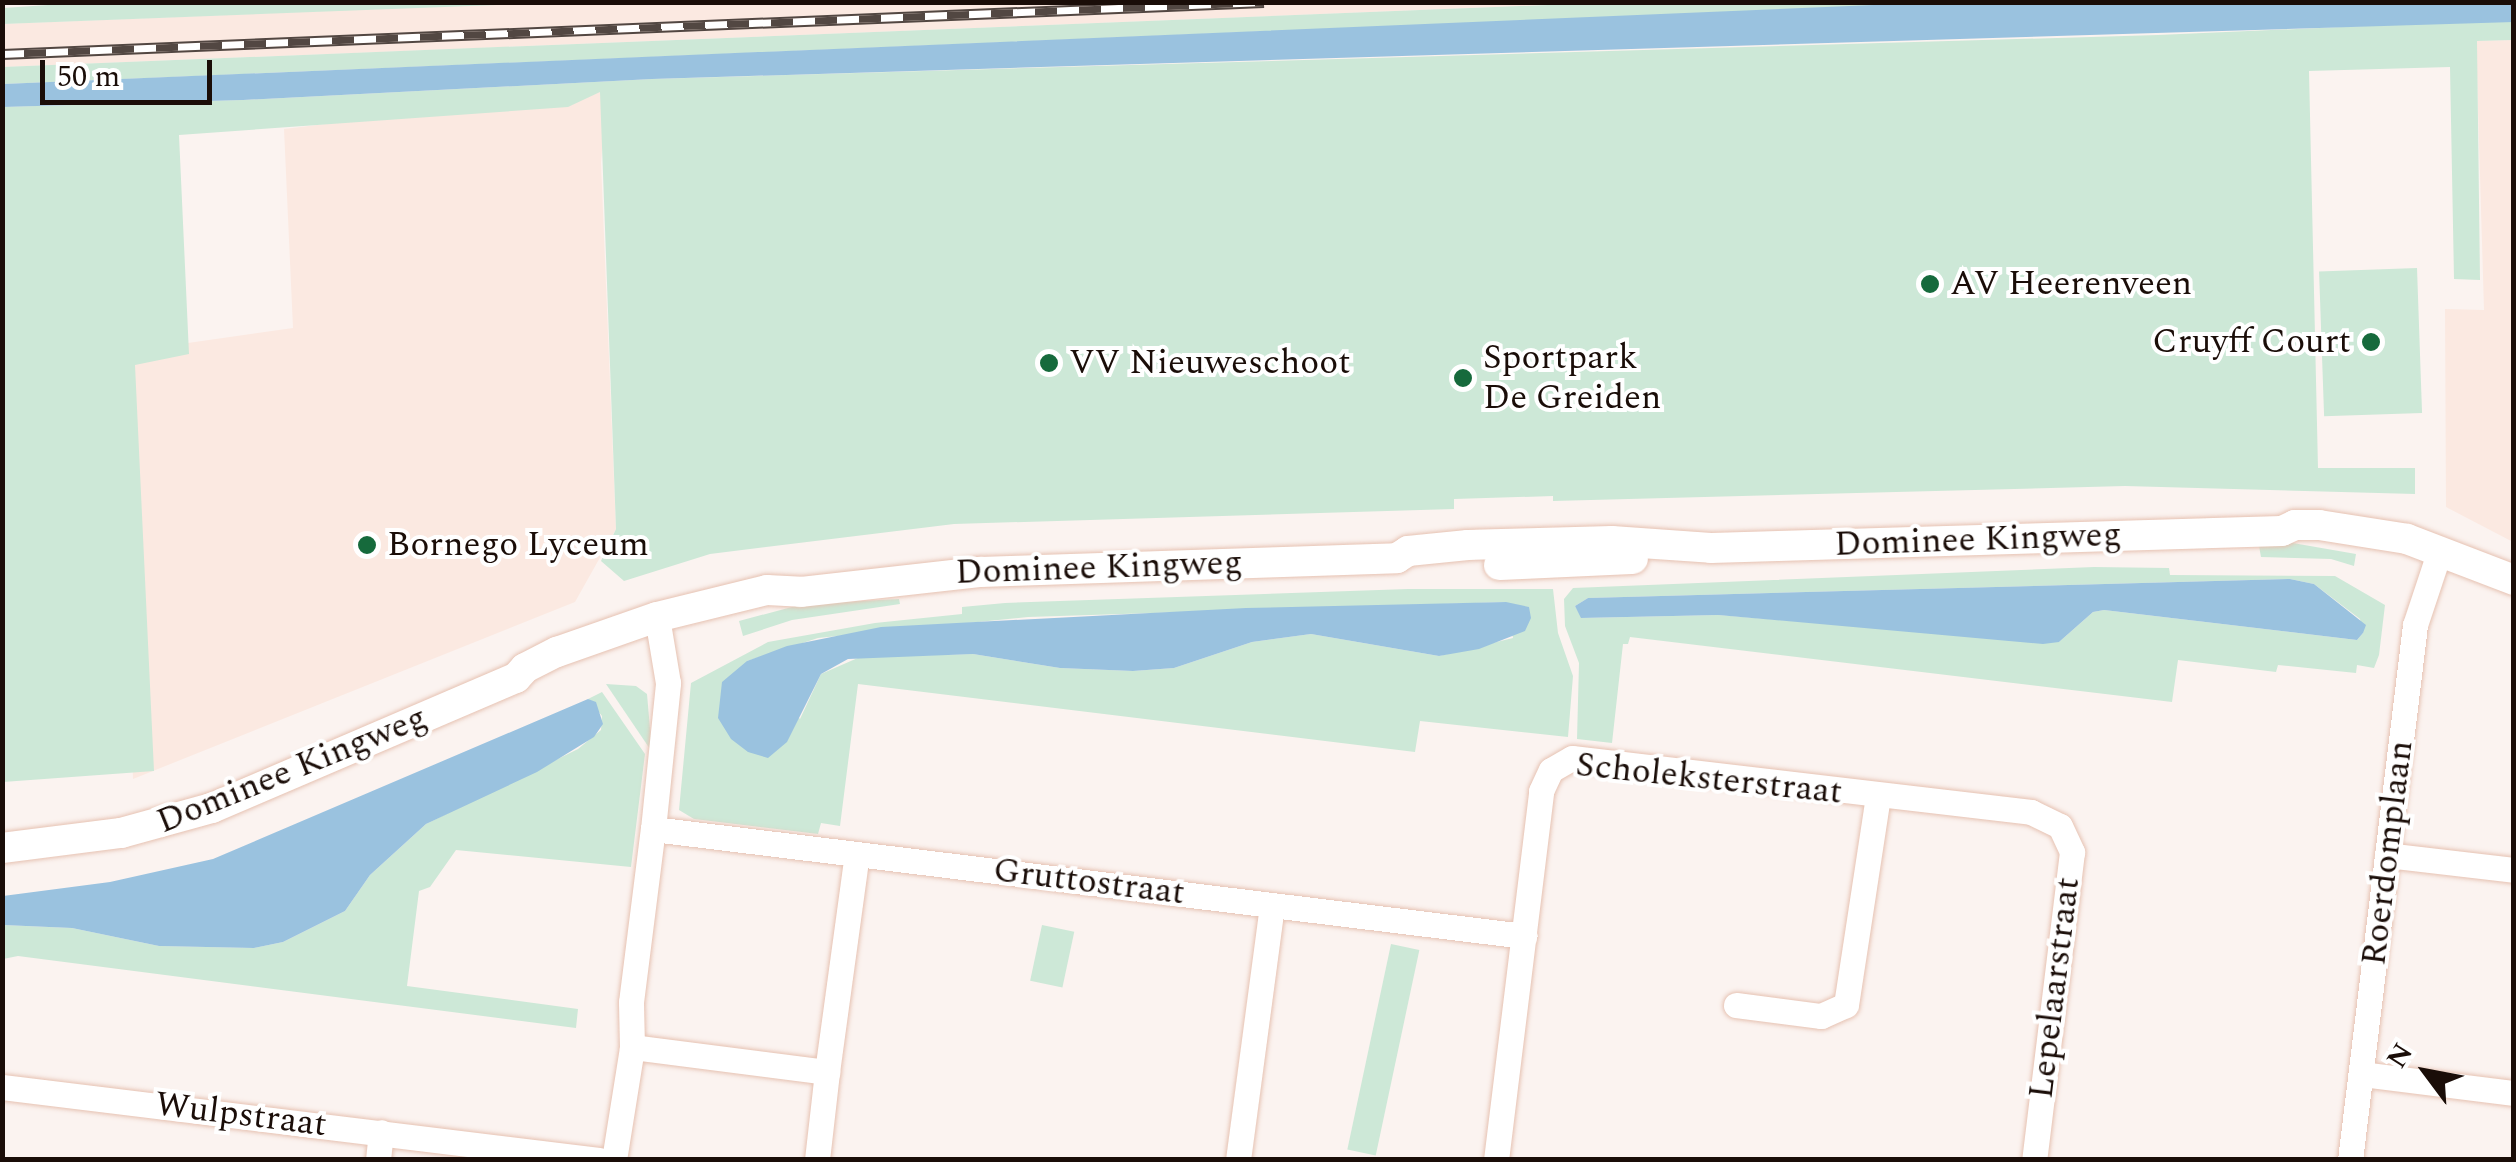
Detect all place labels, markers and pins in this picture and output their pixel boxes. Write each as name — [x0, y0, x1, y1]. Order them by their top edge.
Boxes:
place label: AV Heerenveen — [1950, 263, 2192, 305]
marker: AV Heerenveen — [1919, 273, 1941, 295]
place label: Cruyff Court — [2152, 321, 2351, 363]
marker: Cruyff Court — [2360, 331, 2382, 353]
place label: Sportpark De Greiden — [1483, 337, 1661, 419]
place label: VV Nieuweschoot — [1069, 342, 1351, 384]
marker: VV Nieuweschoot — [1038, 352, 1060, 374]
marker: Sportpark De Greiden — [1452, 367, 1474, 389]
place label: Bornego Lyceum — [387, 524, 649, 566]
marker: Bornego Lyceum — [356, 534, 378, 556]

